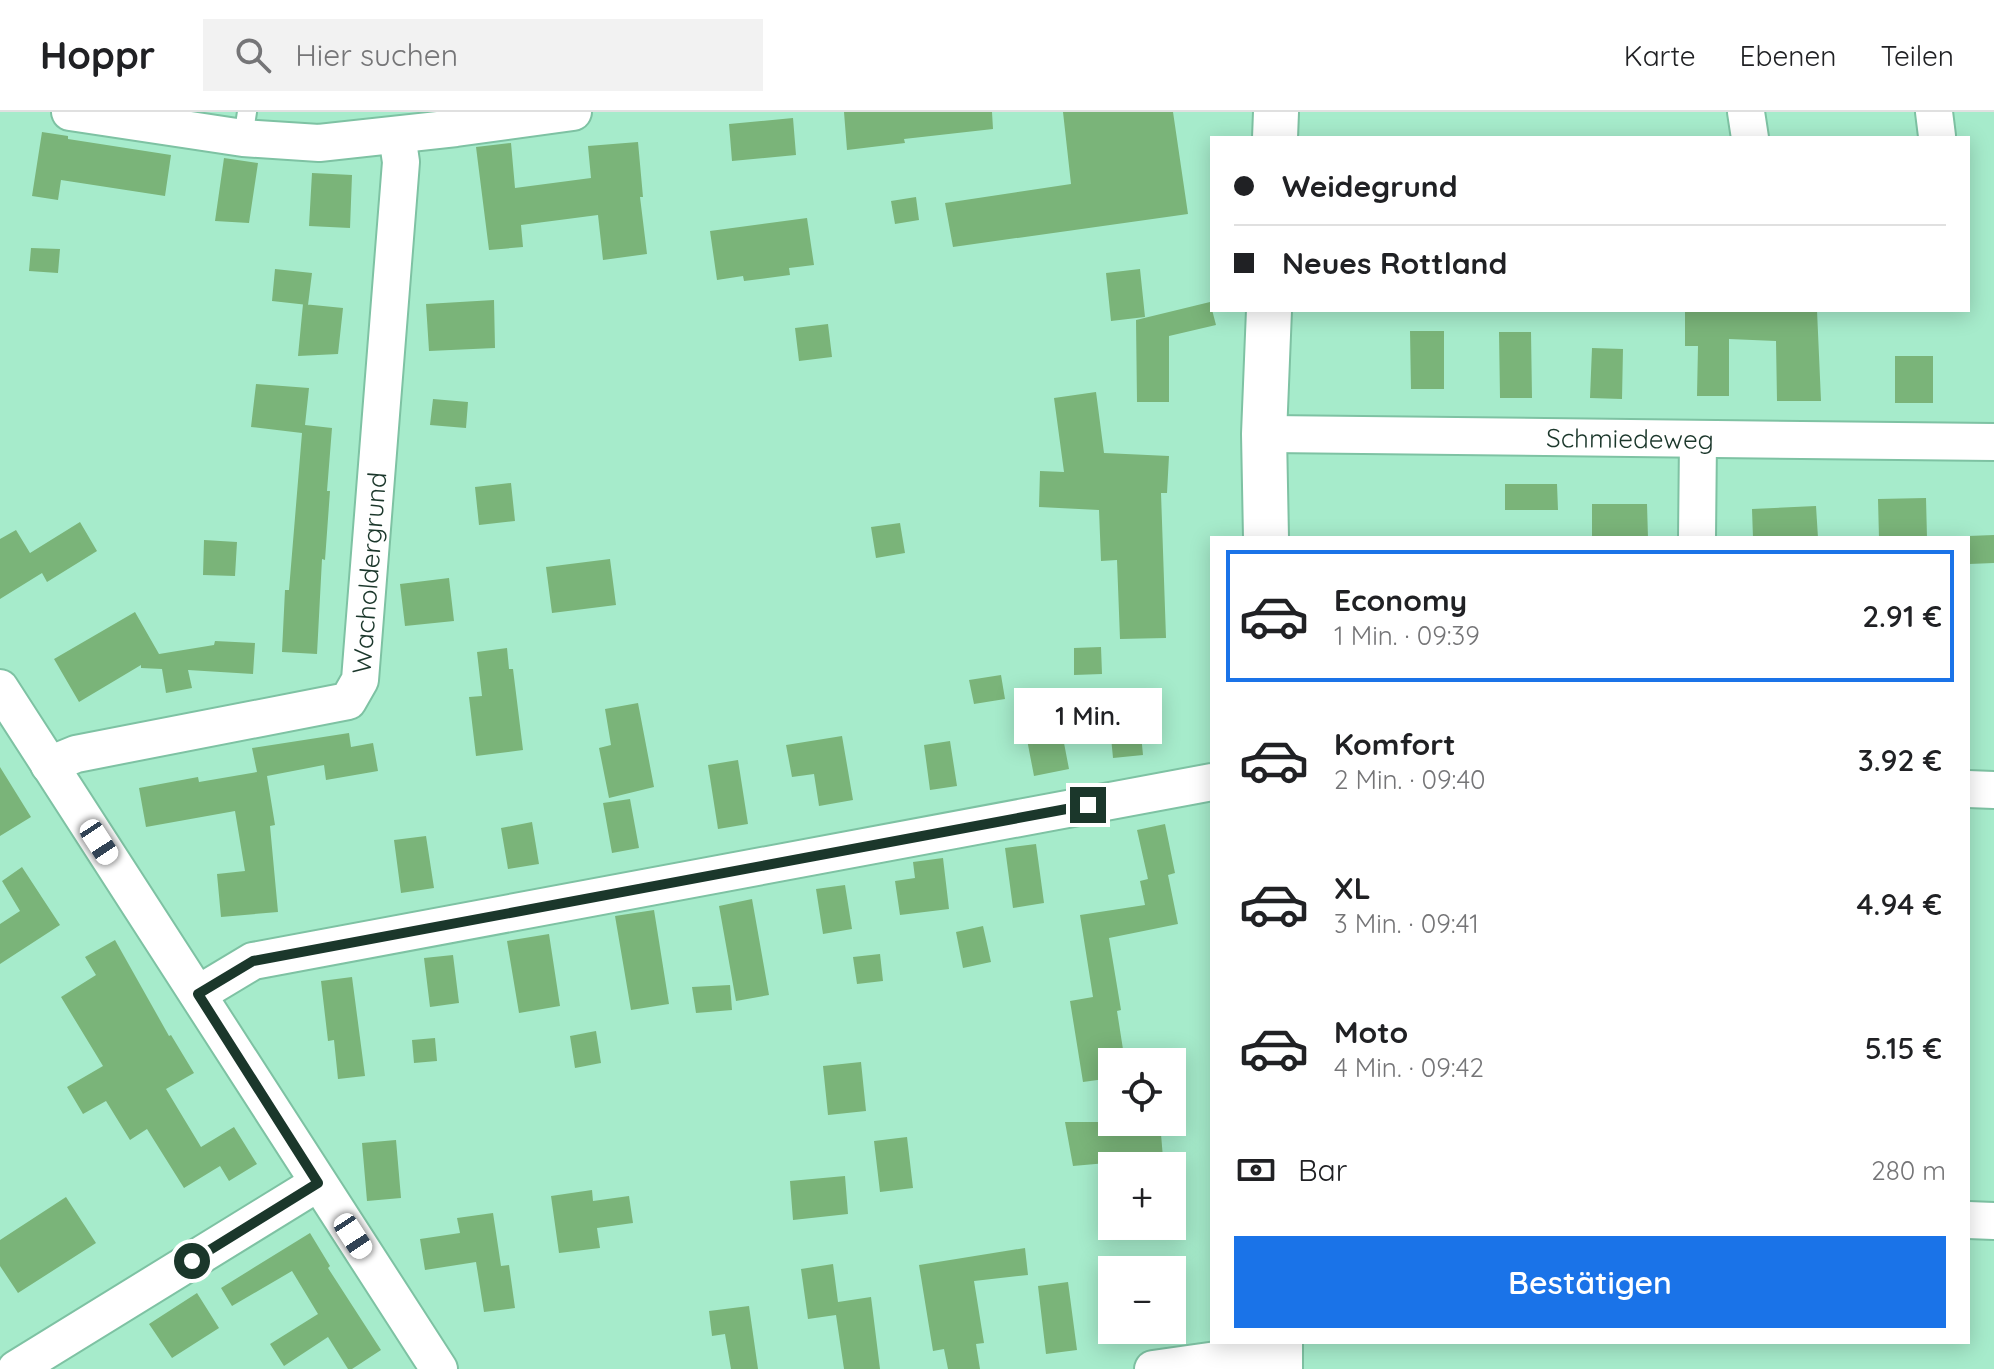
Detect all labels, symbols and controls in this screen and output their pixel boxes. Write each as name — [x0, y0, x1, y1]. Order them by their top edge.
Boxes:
search box — [203, 19, 763, 91]
text: Hoppr — [40, 31, 155, 79]
icon: search — [231, 33, 275, 77]
text: Hier suchen — [295, 36, 458, 74]
text: Karte — [1624, 38, 1696, 73]
text: Ebenen — [1740, 38, 1836, 73]
text: Teilen — [1880, 38, 1954, 73]
text: Weidegrund — [1282, 167, 1458, 205]
text: Neues Rottland — [1282, 244, 1507, 282]
street label: Schmiedeweg — [1546, 421, 1714, 455]
street label: Wacholdergrund — [344, 471, 393, 675]
icon: car — [1238, 580, 1310, 652]
text: Economy — [1334, 581, 1467, 619]
text: 2.91 € — [1862, 597, 1942, 635]
text: 1 Min. · 09:39 — [1334, 619, 1480, 652]
callout: 1 Min. — [1014, 689, 1162, 745]
text: 1 Min. — [1055, 699, 1121, 732]
icon: car — [1238, 724, 1310, 796]
text: Komfort — [1334, 725, 1456, 763]
text: 3.92 € — [1858, 741, 1942, 779]
text: 2 Min. · 09:40 — [1334, 763, 1486, 796]
route end — [1070, 787, 1106, 823]
car — [76, 815, 122, 869]
icon: car — [1238, 868, 1310, 940]
text: XL — [1334, 869, 1371, 907]
text: 4.94 € — [1857, 885, 1942, 923]
text: 3 Min. · 09:41 — [1334, 907, 1479, 940]
icon: car — [1238, 1012, 1310, 1084]
text: Moto — [1334, 1013, 1408, 1051]
text: 5.15 € — [1865, 1029, 1942, 1067]
map controls — [1098, 1048, 1186, 1344]
button: locate — [1098, 1048, 1186, 1136]
text: 4 Min. · 09:42 — [1334, 1051, 1484, 1084]
icon: cash — [1234, 1148, 1278, 1192]
text: Bar — [1298, 1151, 1347, 1189]
button: + — [1098, 1152, 1186, 1240]
text: 280 m — [1871, 1154, 1946, 1187]
car — [330, 1209, 376, 1263]
button: Bestätigen — [1234, 1236, 1946, 1328]
route start — [174, 1243, 210, 1279]
button: − — [1098, 1256, 1186, 1344]

